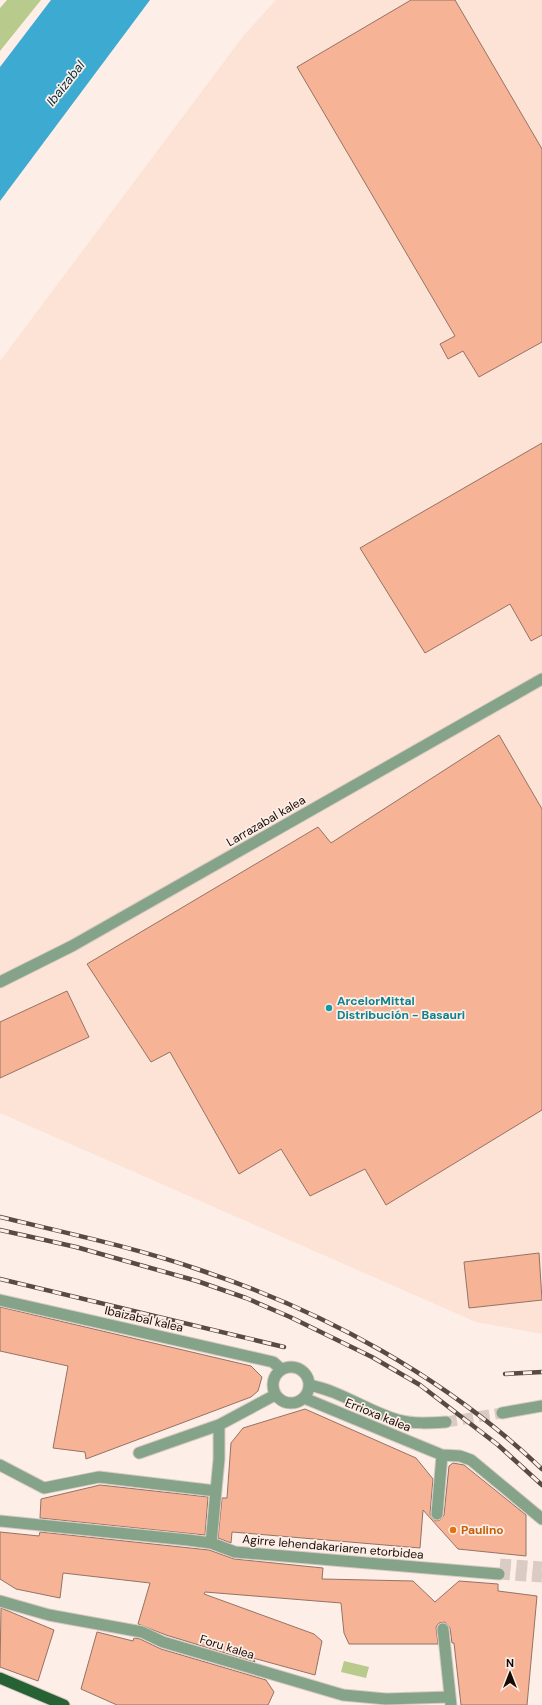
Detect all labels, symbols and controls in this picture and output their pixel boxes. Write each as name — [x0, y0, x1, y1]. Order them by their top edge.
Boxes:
water label: Ibaizabal — [42, 56, 89, 109]
street label: Larrazabal kalea — [224, 792, 308, 850]
place label: ArcelorMittal Distribución - Basauri — [337, 993, 465, 1023]
marker: ArcelorMittal Distribución - Basauri — [324, 1003, 334, 1013]
street label: Ibaizabal kalea — [103, 1302, 185, 1336]
street label: Errioxa kalea — [343, 1395, 413, 1435]
place label: Paulino — [461, 1522, 504, 1538]
marker: Paulino — [448, 1525, 458, 1535]
street label: Agirre lehendakariaren etorbidea — [242, 1531, 424, 1563]
street label: Foru kalea — [198, 1631, 256, 1663]
north arrow — [490, 1653, 530, 1693]
text: N — [506, 1656, 514, 1670]

